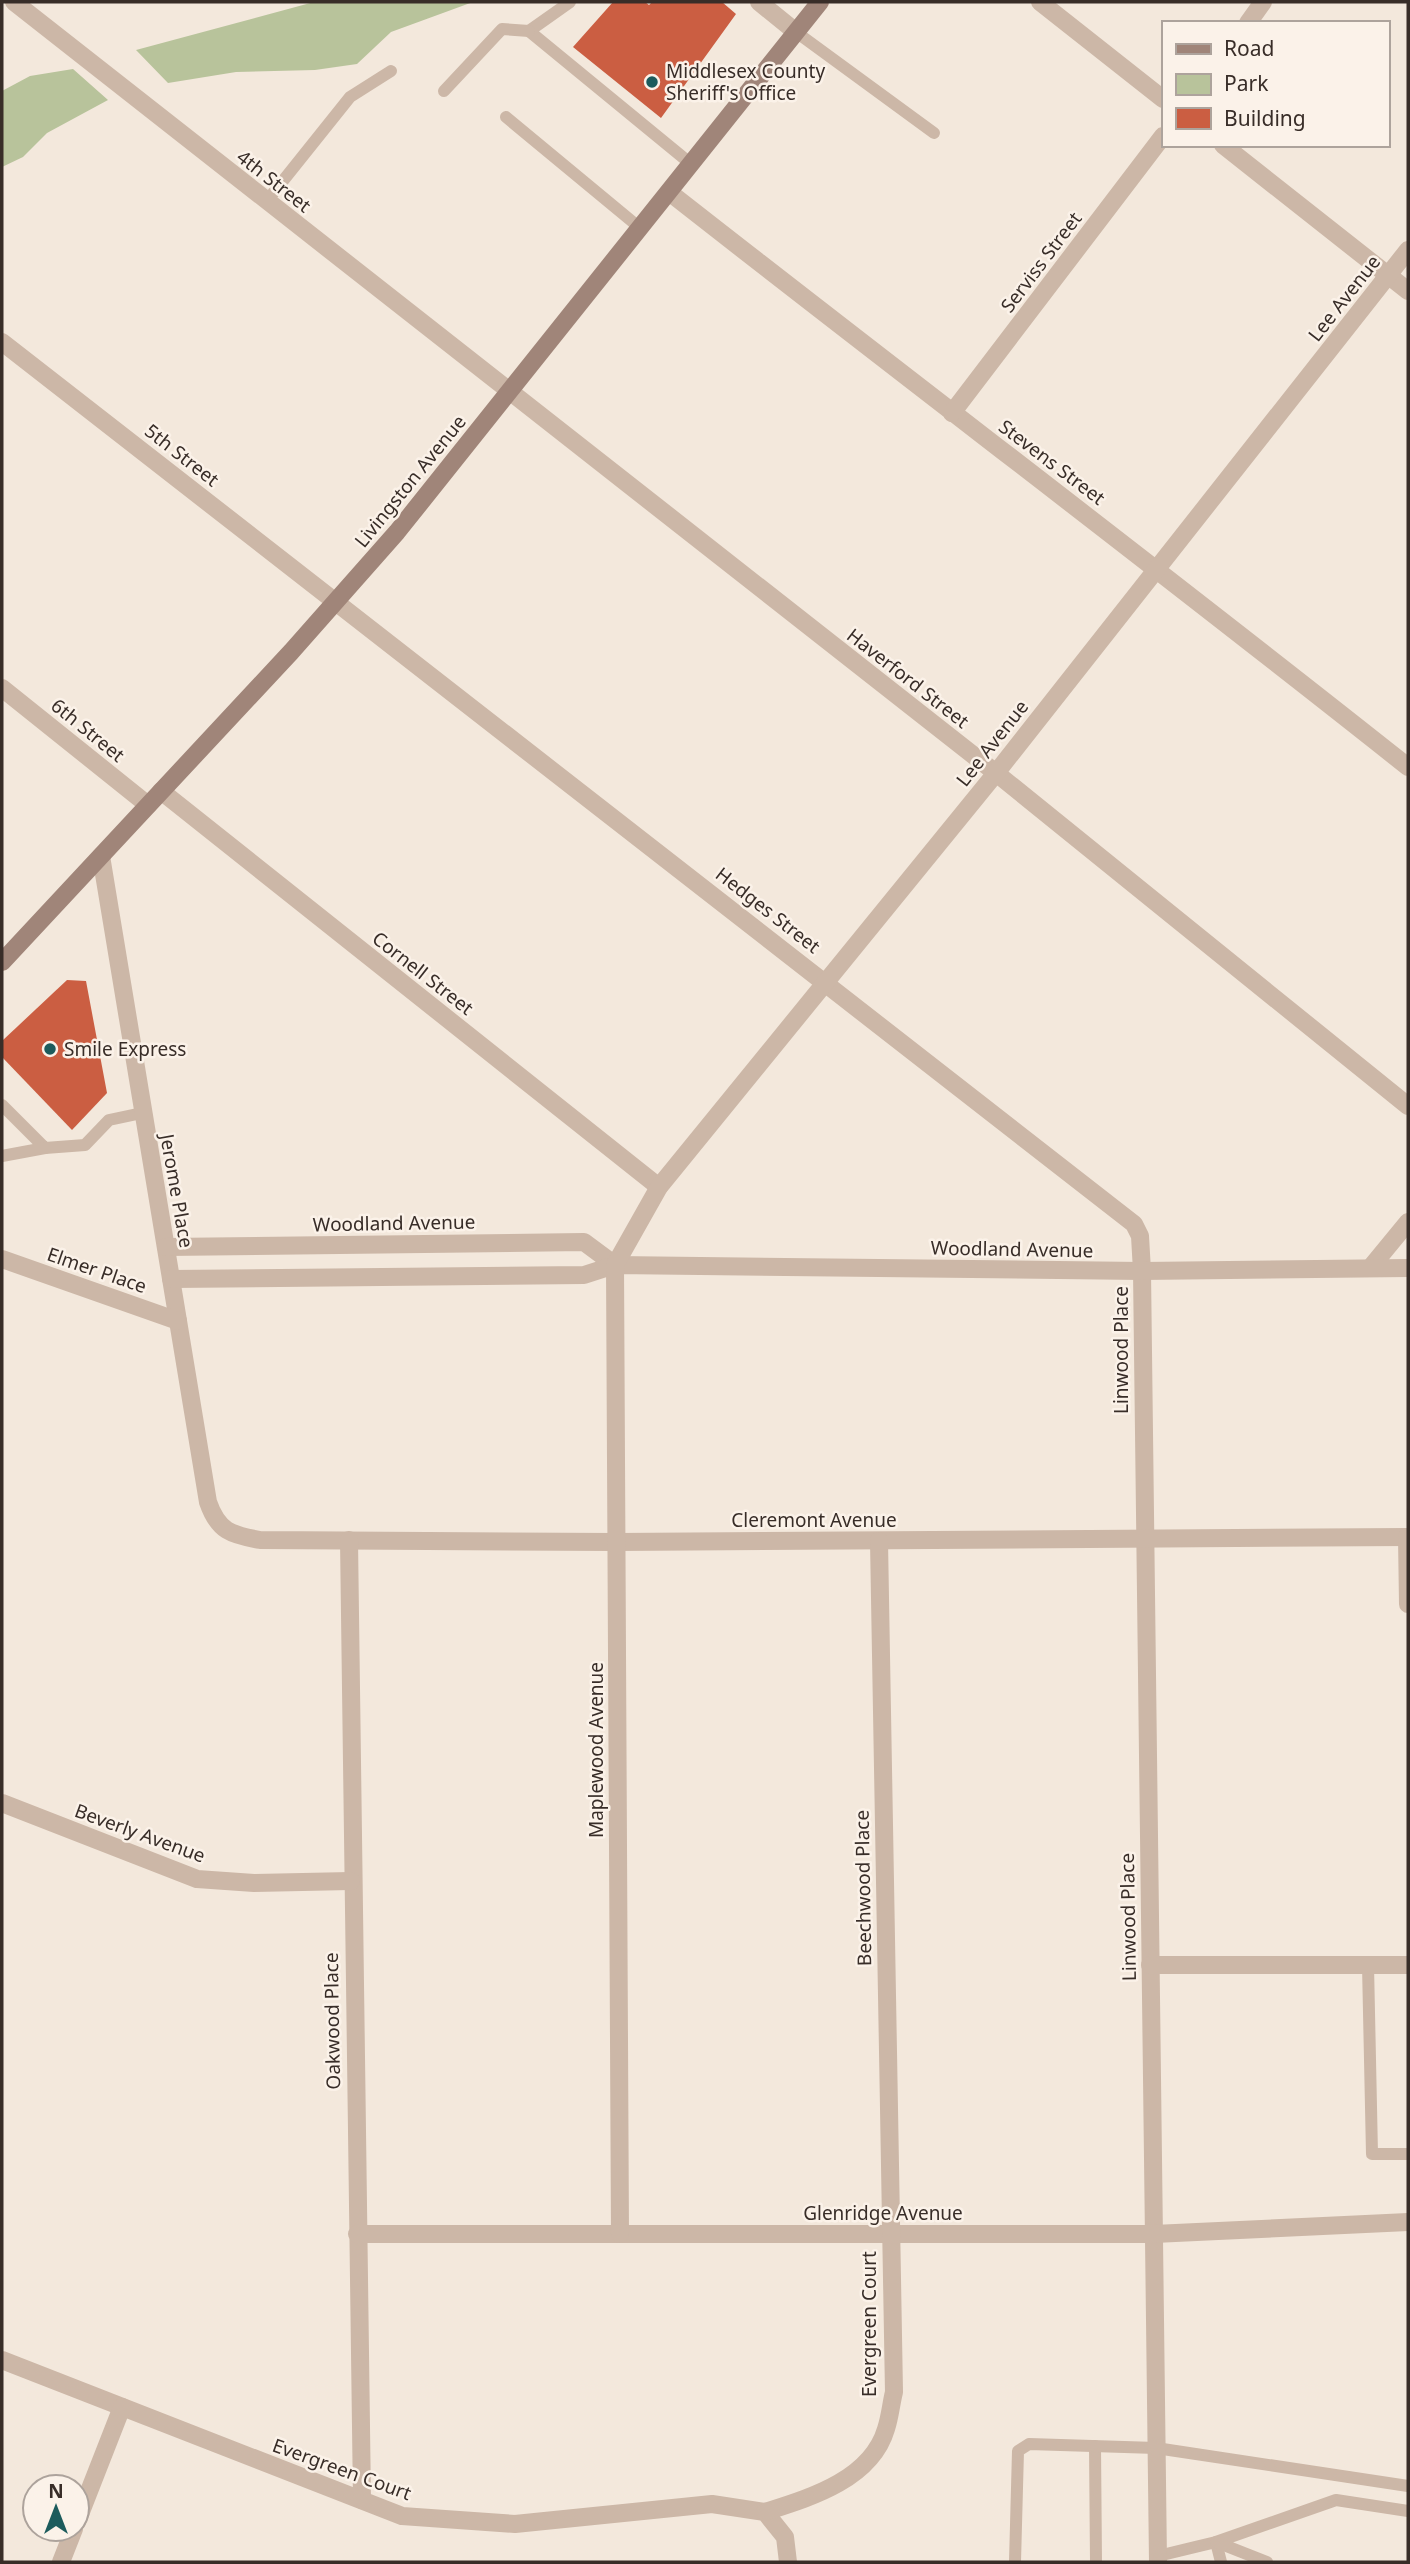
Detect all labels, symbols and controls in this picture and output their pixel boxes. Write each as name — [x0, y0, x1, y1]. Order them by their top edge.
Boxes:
legend — [1162, 21, 1389, 147]
text: Road — [1224, 34, 1274, 62]
place label: Middlesex County Sheriff's Office — [666, 58, 825, 106]
text: Park — [1224, 69, 1269, 97]
marker: Middlesex County Sheriff's Office — [644, 74, 660, 90]
text: Building — [1224, 104, 1306, 132]
street label: 4th Street — [232, 144, 317, 218]
street label: Serviss Street — [995, 206, 1087, 318]
street label: Lee Avenue — [1302, 249, 1386, 347]
street label: Livingston Avenue — [348, 409, 472, 553]
street label: Stevens Street — [994, 413, 1111, 511]
street label: 5th Street — [140, 418, 225, 492]
street label: Haverford Street — [842, 622, 974, 734]
street label: 6th Street — [46, 692, 130, 768]
street label: Lee Avenue — [950, 694, 1034, 792]
street label: Hedges Street — [710, 861, 826, 959]
street label: Cornell Street — [367, 925, 479, 1021]
place label: Smile Express — [64, 1036, 186, 1062]
marker: Smile Express — [42, 1041, 58, 1057]
street label: Jerome Place — [154, 1130, 200, 1250]
street label: Woodland Avenue — [312, 1209, 476, 1237]
street label: Woodland Avenue — [930, 1235, 1094, 1263]
street label: Elmer Place — [44, 1241, 150, 1299]
street label: Linwood Place — [1108, 1286, 1134, 1414]
street label: Cleremont Avenue — [731, 1507, 897, 1533]
street label: Maplewood Avenue — [583, 1662, 609, 1838]
street label: Beverly Avenue — [71, 1797, 209, 1869]
street label: Beechwood Place — [849, 1810, 877, 1966]
street label: Linwood Place — [1114, 1853, 1142, 1981]
street label: Oakwood Place — [318, 1952, 346, 2090]
street label: Glenridge Avenue — [803, 2200, 963, 2226]
street label: Evergreen Court — [856, 2251, 882, 2397]
street label: Evergreen Court — [269, 2432, 415, 2506]
north arrow — [21, 2473, 91, 2543]
text: N — [48, 2478, 64, 2504]

